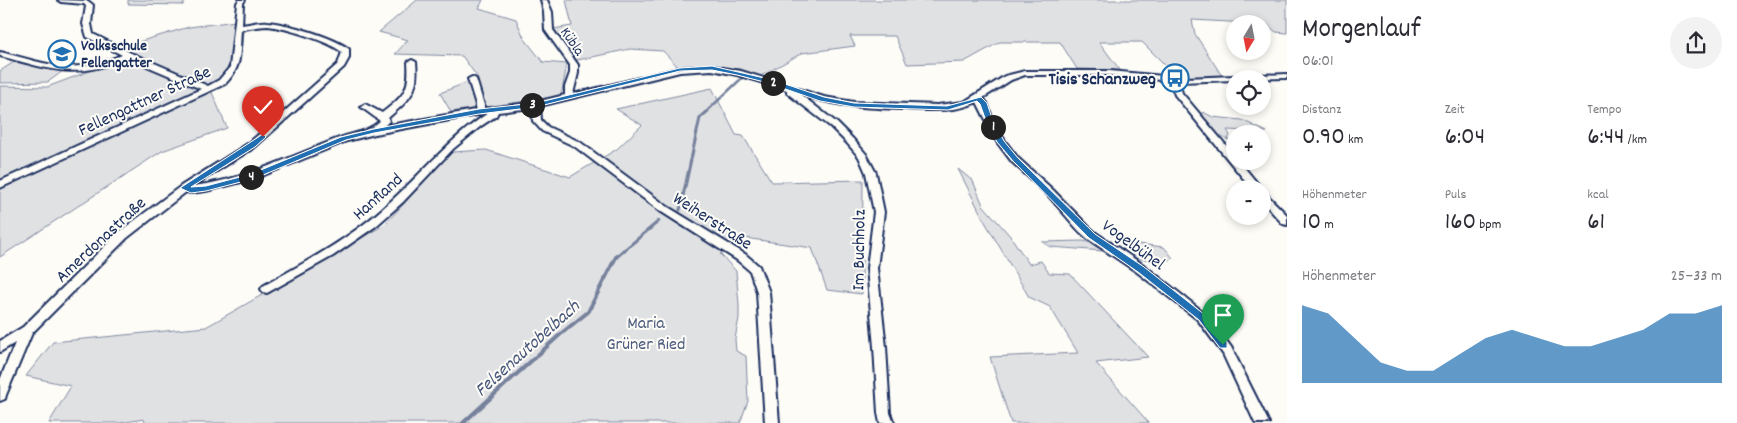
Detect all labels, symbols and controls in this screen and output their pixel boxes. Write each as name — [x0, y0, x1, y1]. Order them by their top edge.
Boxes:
text: Morgenlauf — [1302, 11, 1421, 51]
north arrow — [1226, 15, 1271, 60]
map controls — [1226, 15, 1271, 225]
button: share — [1670, 17, 1722, 69]
street label: Kübla — [554, 23, 590, 62]
place label: Volksschule Fellengatter — [81, 36, 152, 75]
school or university icon: Volksschule Fellengatter — [47, 39, 77, 69]
text: 06:01 — [1302, 50, 1333, 73]
street label: Fellengattner Straße — [75, 61, 215, 144]
bus stop icon: Tisis Schanzweg — [1160, 63, 1190, 93]
place label: Tisis Schanzweg — [1049, 68, 1156, 93]
pin: 2 — [760, 70, 786, 96]
button: locate — [1226, 70, 1271, 115]
text: 2 — [770, 73, 777, 93]
pin — [242, 86, 284, 137]
pin: 3 — [520, 92, 544, 118]
icon: check — [249, 93, 277, 121]
text: 3 — [529, 95, 536, 115]
text: Distanz — [1302, 100, 1341, 120]
text: Zeit — [1445, 100, 1465, 120]
text: Tempo — [1587, 100, 1621, 120]
pin: 1 — [980, 114, 1006, 140]
text: 1 — [992, 117, 995, 137]
text: 0.90 — [1302, 120, 1345, 156]
text: 6:04 — [1445, 120, 1485, 156]
text: 6:44 — [1587, 120, 1624, 156]
button: + — [1226, 125, 1271, 170]
text: km — [1345, 130, 1363, 150]
text: /km — [1624, 130, 1647, 150]
pin: 4 — [238, 164, 264, 190]
text: 4 — [249, 167, 254, 187]
street label: Hanfland — [348, 168, 409, 227]
button: − — [1226, 180, 1271, 225]
text: Höhenmeter — [1302, 185, 1367, 205]
text: Puls — [1445, 185, 1466, 205]
text: kcal — [1587, 185, 1609, 205]
street label: Weiherstraße — [667, 187, 756, 257]
street label: Amerdonastraße — [51, 192, 153, 289]
text: 10 — [1302, 205, 1321, 241]
text: 160 — [1445, 205, 1476, 241]
text: 61 — [1587, 205, 1605, 241]
street label: Im Buchholz — [847, 209, 874, 291]
street label: Vogelbühel — [1096, 215, 1170, 278]
text: m — [1321, 215, 1334, 235]
text: bpm — [1476, 215, 1501, 235]
text: Höhenmeter — [1302, 265, 1376, 288]
text: 25–33 m — [1671, 265, 1722, 288]
water label: Felsenautobelbach — [470, 294, 588, 404]
pin — [1202, 294, 1244, 345]
icon: arrive — [1209, 301, 1237, 329]
park label: Maria Grüner Ried — [607, 312, 685, 358]

